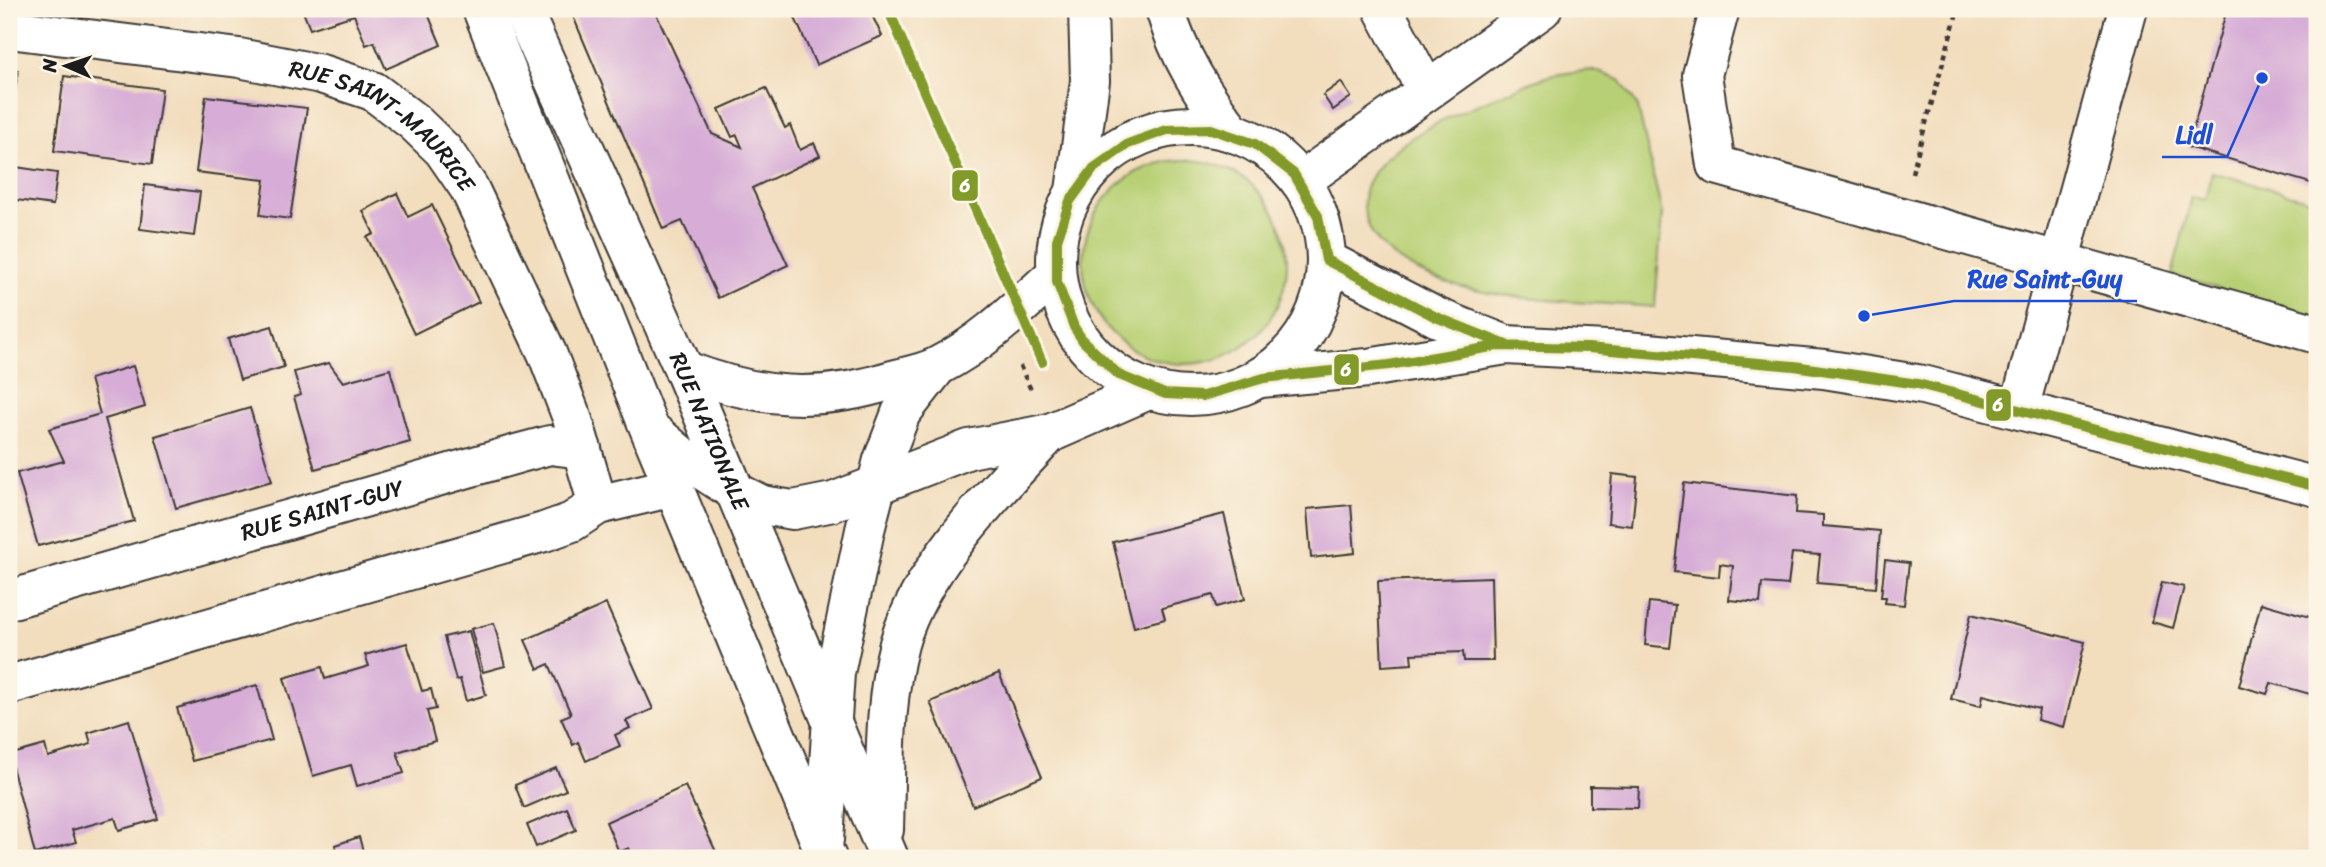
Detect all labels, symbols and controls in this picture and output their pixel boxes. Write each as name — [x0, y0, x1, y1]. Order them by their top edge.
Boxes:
north arrow — [32, 32, 102, 102]
street label: RUE SAINT-MAURICE — [286, 48, 487, 201]
text: N — [33, 57, 66, 74]
callout: Lidl — [2162, 112, 2227, 157]
text: Lidl — [2175, 114, 2214, 156]
line badge: 6 — [951, 169, 979, 202]
text: 6 — [959, 169, 971, 202]
callout: Rue Saint-Guy — [1954, 256, 2137, 301]
text: Rue Saint-Guy — [1967, 258, 2123, 300]
street label: RUE NATIONALE — [658, 345, 762, 518]
line badge: 6 — [1333, 353, 1360, 386]
text: 6 — [1340, 353, 1352, 386]
line badge: 6 — [1985, 388, 2012, 422]
text: 6 — [1992, 388, 2004, 421]
street label: RUE SAINT-GUY — [236, 467, 409, 553]

